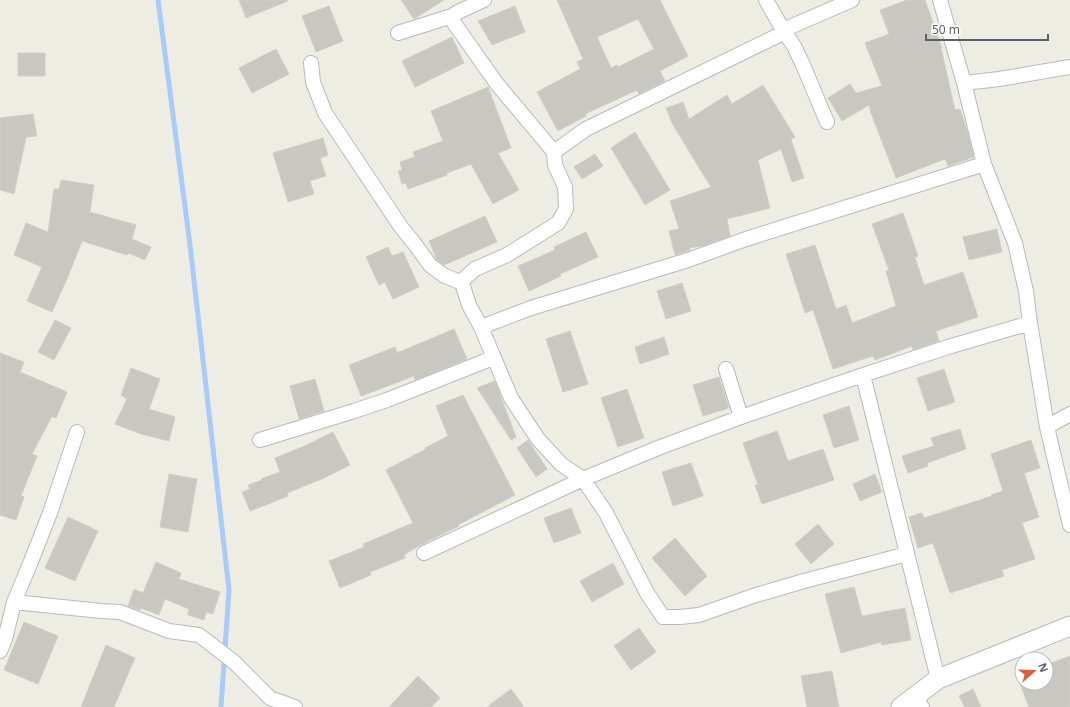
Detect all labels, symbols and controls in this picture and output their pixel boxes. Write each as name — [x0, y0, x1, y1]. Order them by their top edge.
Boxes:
scale bar — [926, 16, 1048, 42]
text: 50 m — [932, 21, 960, 38]
north arrow — [1014, 651, 1054, 691]
text: N — [1035, 661, 1052, 674]

